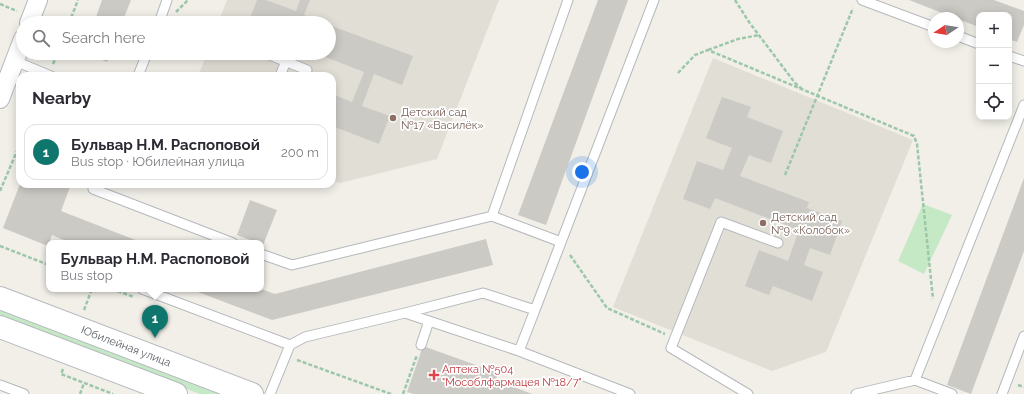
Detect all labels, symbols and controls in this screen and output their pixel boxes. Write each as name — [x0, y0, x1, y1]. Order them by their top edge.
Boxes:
north arrow — [928, 12, 964, 48]
map controls — [976, 12, 1012, 120]
button: + — [976, 12, 1012, 48]
search box — [16, 16, 336, 60]
icon: search — [30, 27, 52, 49]
text: Search here — [62, 29, 145, 47]
button: − — [976, 48, 1012, 84]
button: locate — [976, 84, 1012, 120]
text: Nearby — [32, 88, 91, 108]
place label: Детский сад №17 «Василёк» — [401, 106, 484, 132]
marker: Детский сад №17 «Василёк» — [388, 113, 398, 123]
text: Бульвар Н.М. Распоповой — [71, 136, 260, 154]
text: 1 — [43, 145, 49, 160]
text: 200 m — [281, 145, 319, 160]
text: Bus stop · Юбилейная улица — [71, 154, 245, 169]
your location — [572, 162, 592, 182]
place label: Детский сад №9 «Колобок» — [771, 211, 850, 237]
marker: Детский сад №9 «Колобок» — [758, 218, 768, 228]
popup — [46, 240, 264, 292]
text: Бульвар Н.М. Распоповой — [61, 250, 249, 268]
text: Bus stop — [61, 268, 113, 283]
pin: 1 — [142, 305, 168, 338]
street label: Юбилейная улица — [79, 324, 173, 370]
place label: Аптека №504 "Мособлфармацея №18/7" — [442, 363, 582, 389]
marker: Аптека №504 "Мособлфармацея №18/7" — [429, 370, 439, 380]

